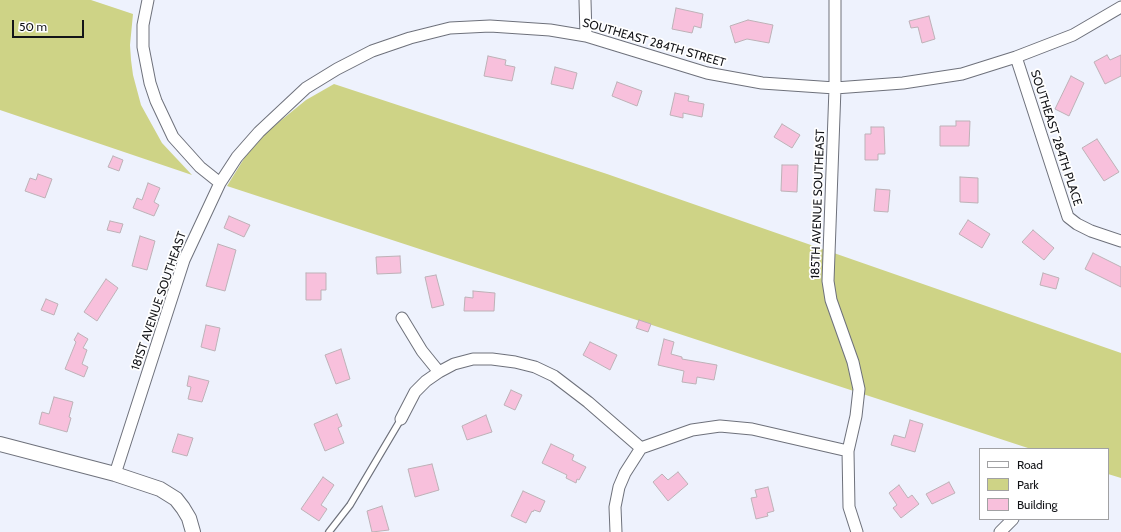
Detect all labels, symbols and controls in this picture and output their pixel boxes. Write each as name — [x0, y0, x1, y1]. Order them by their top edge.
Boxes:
scale bar — [14, 12, 86, 38]
street label: SOUTHEAST 284TH STREET — [581, 16, 727, 70]
text: 50 m — [19, 19, 47, 34]
street label: SOUTHEAST 284TH PLACE — [1027, 68, 1085, 208]
street label: 185TH AVENUE SOUTHEAST — [808, 129, 828, 279]
street label: 181ST AVENUE SOUTHEAST — [128, 230, 190, 372]
legend — [979, 448, 1109, 520]
text: Road — [1017, 457, 1043, 472]
text: Park — [1017, 477, 1039, 492]
text: Building — [1017, 497, 1058, 512]

